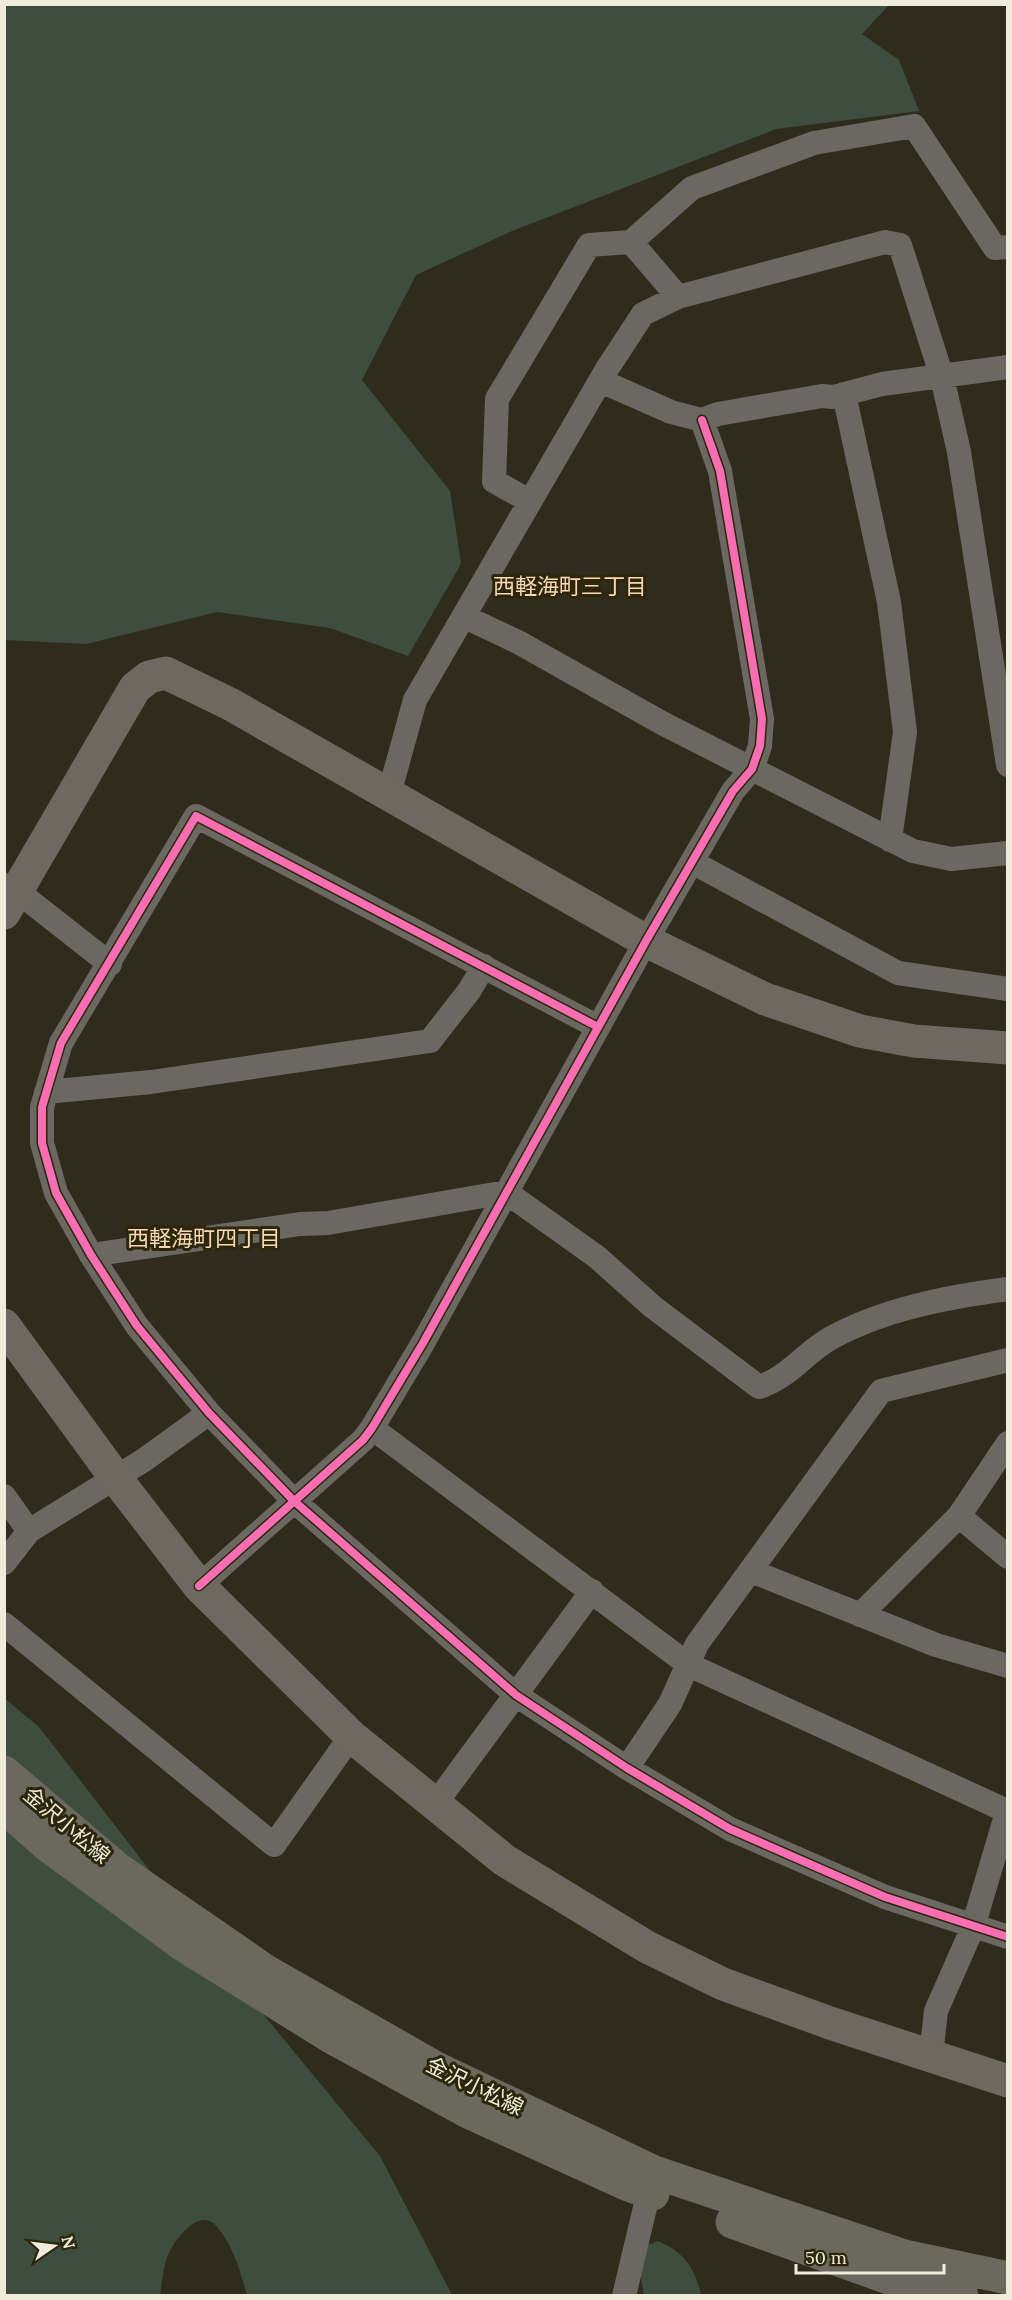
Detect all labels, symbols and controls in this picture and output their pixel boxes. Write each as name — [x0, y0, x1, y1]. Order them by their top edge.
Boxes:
district label: 西軽海町三丁目 — [493, 572, 647, 600]
district label: 西軽海町四丁目 — [127, 1224, 281, 1252]
street label: 金沢小松線 — [18, 1781, 116, 1869]
street label: 金沢小松線 — [422, 2051, 528, 2121]
north arrow — [24, 2216, 84, 2276]
text: N — [57, 2234, 80, 2251]
scale bar — [796, 2237, 944, 2275]
text: 50 m — [805, 2246, 847, 2269]

